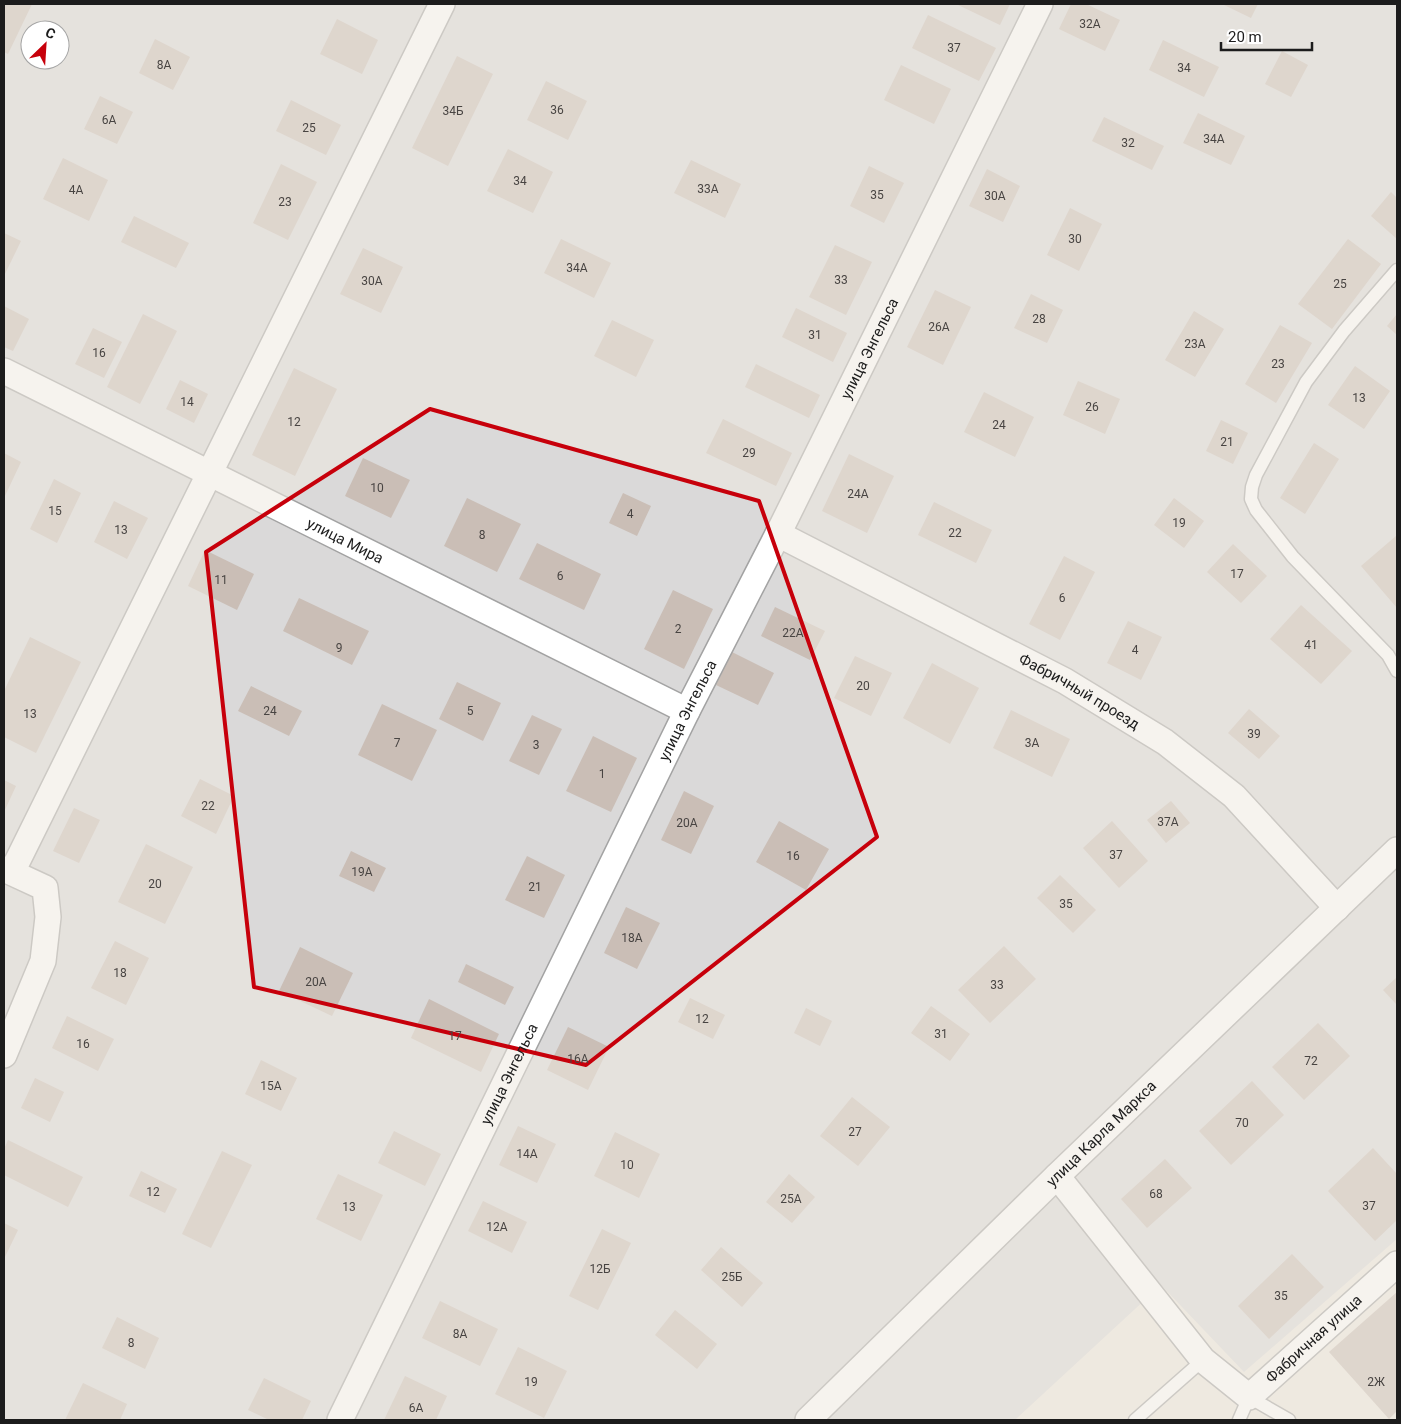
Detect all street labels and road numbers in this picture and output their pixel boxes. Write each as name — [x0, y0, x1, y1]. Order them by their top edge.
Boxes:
street label: улица Энгельса — [837, 295, 902, 402]
street label: улица Мира — [304, 514, 386, 567]
street label: Фабричный проезд — [1016, 650, 1143, 733]
street label: улица Энгельса — [655, 657, 721, 764]
street label: улица Энгельса — [477, 1021, 542, 1128]
street label: улица Карла Маркса — [1043, 1077, 1160, 1190]
street label: Фабричная улица — [1262, 1291, 1366, 1387]

